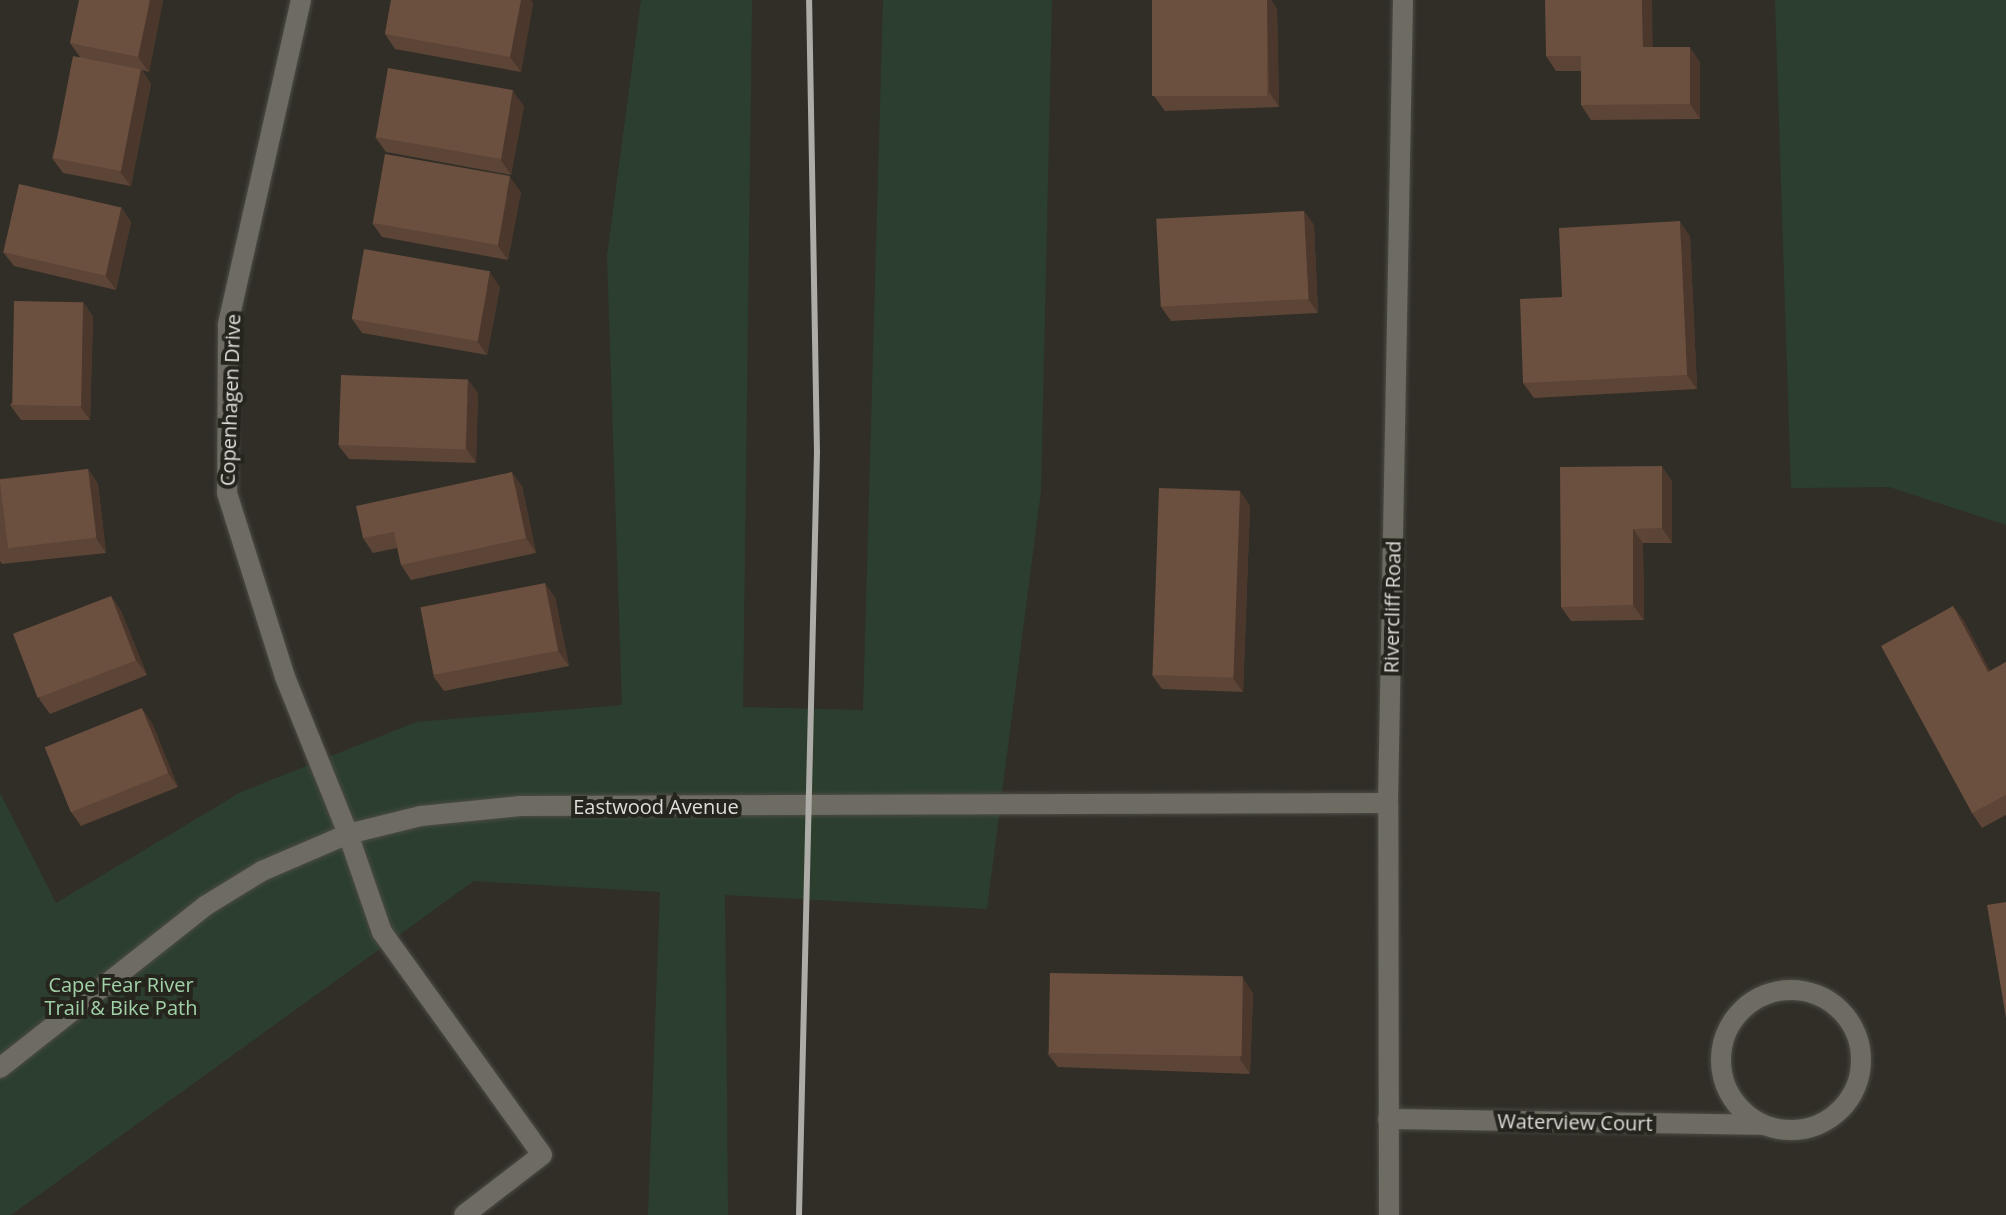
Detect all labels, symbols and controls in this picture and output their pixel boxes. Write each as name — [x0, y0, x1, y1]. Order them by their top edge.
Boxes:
street label: Copenhagen Drive — [215, 314, 245, 486]
street label: Rivercliff Road — [1379, 540, 1405, 674]
street label: Eastwood Avenue — [573, 794, 739, 818]
park label: Cape Fear River Trail & Bike Path — [45, 972, 197, 1019]
street label: Waterview Court — [1497, 1109, 1653, 1135]

